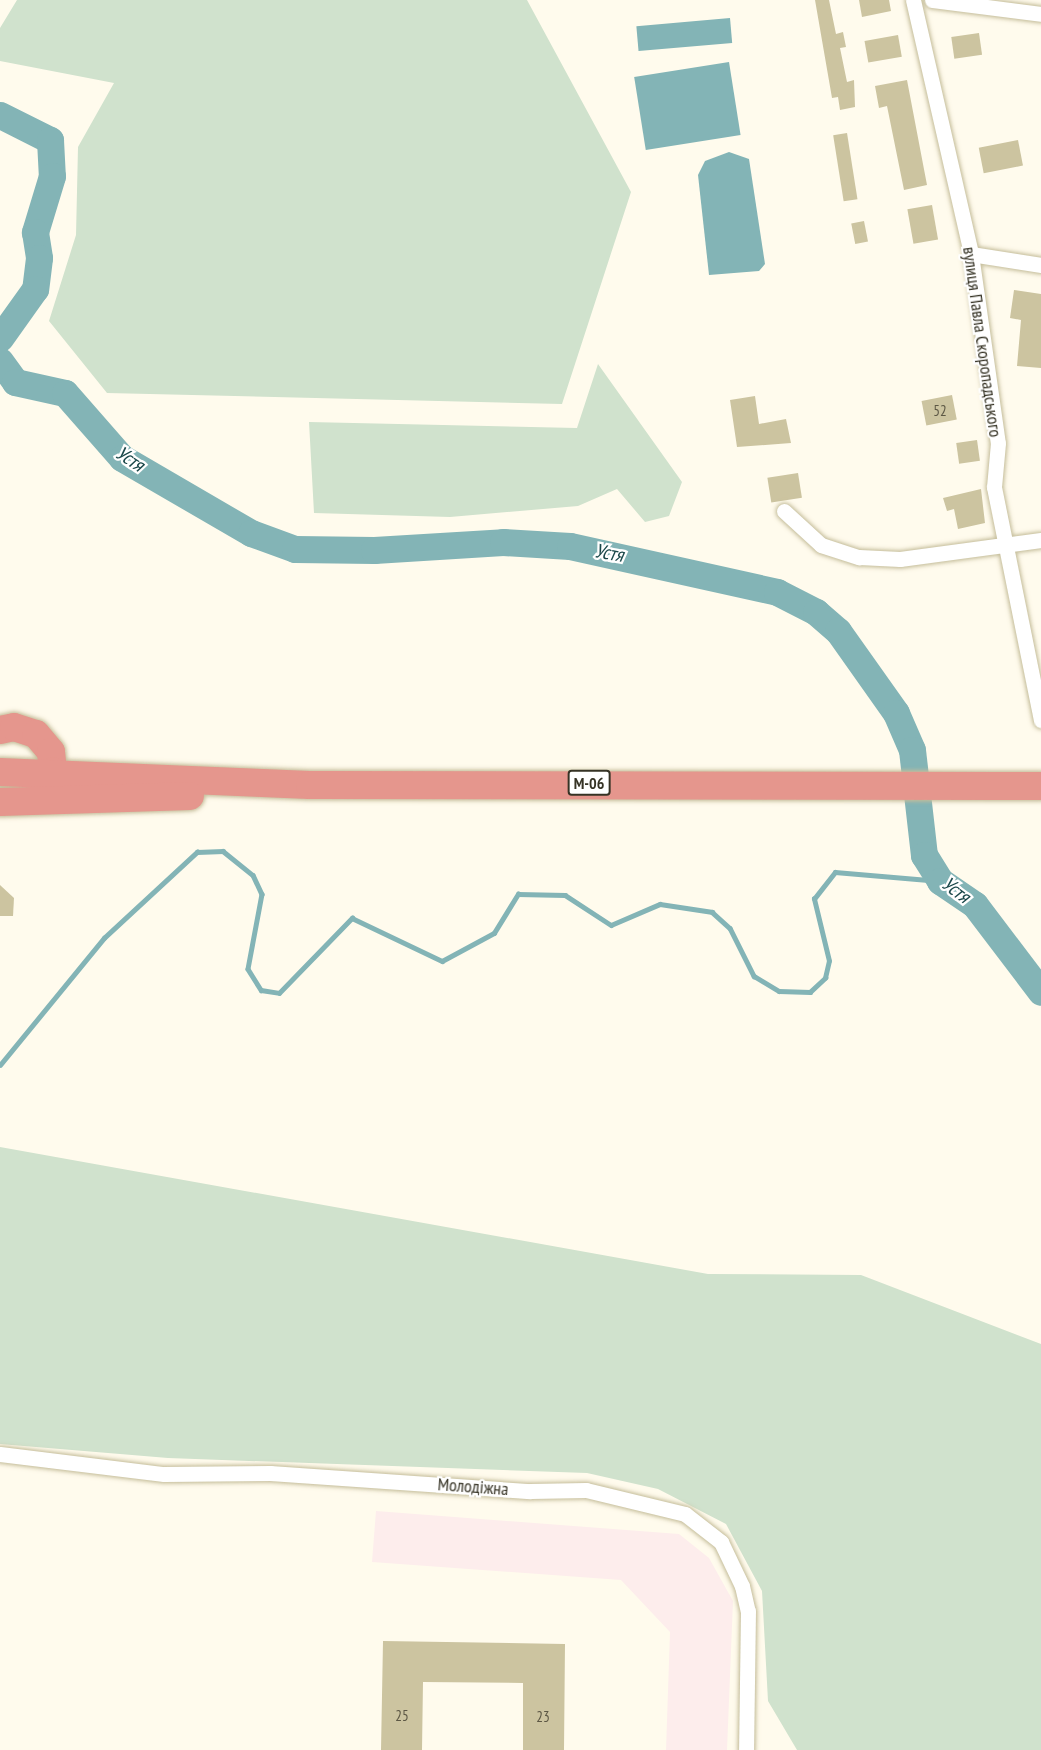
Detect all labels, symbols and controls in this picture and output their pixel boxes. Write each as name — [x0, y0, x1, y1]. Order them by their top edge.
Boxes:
street label: вулиця Павла Скоропадського — [958, 245, 1006, 439]
house number: 52 — [933, 402, 947, 420]
water label: Устя — [111, 441, 149, 477]
water label: Устя — [593, 539, 625, 567]
road number: М-06 — [566, 770, 612, 796]
water label: Устя — [937, 872, 975, 908]
street label: Молодіжна — [437, 1474, 509, 1500]
house number: 25 — [395, 1707, 409, 1725]
house number: 23 — [536, 1708, 550, 1726]

